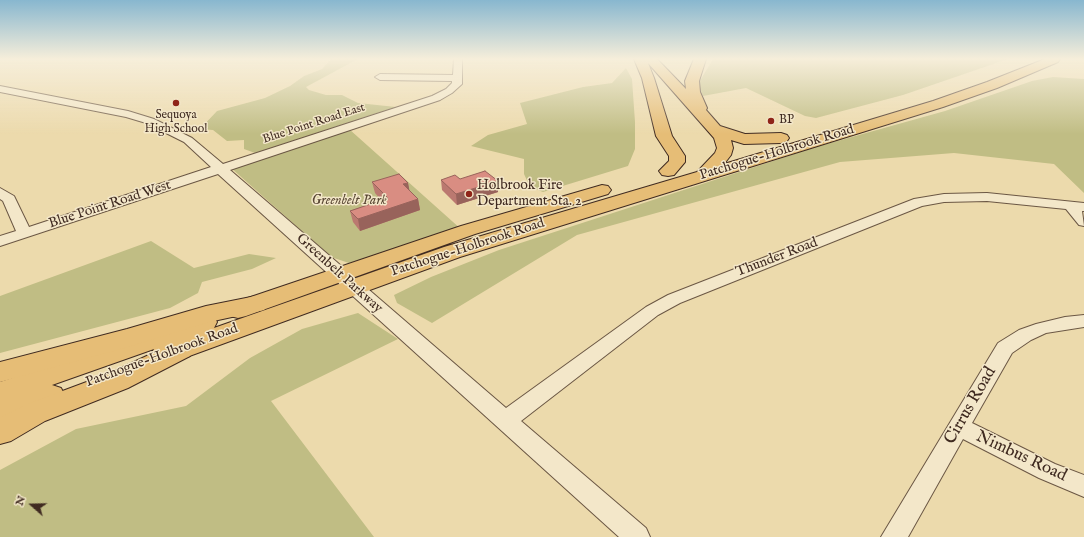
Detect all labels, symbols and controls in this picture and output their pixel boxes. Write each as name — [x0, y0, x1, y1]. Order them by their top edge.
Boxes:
marker: Sequoya High School — [171, 98, 181, 108]
street label: Blue Point Road East — [261, 101, 367, 147]
place label: Sequoya High School — [145, 109, 207, 137]
place label: BP — [779, 114, 794, 128]
marker: BP — [766, 116, 776, 126]
street label: Patchogue-Holbrook Road — [698, 122, 856, 184]
street label: Blue Point Road West — [47, 177, 173, 233]
place label: Holbrook Fire Department Sta. 2 — [477, 178, 582, 210]
marker: Holbrook Fire Department Sta. 2 — [464, 189, 474, 199]
park label: Greenbelt Park — [311, 193, 387, 209]
street label: Patchogue-Holbrook Road — [389, 215, 547, 281]
street label: Greenbelt Parkway — [292, 231, 386, 317]
street label: Thunder Road — [734, 235, 820, 281]
street label: Patchogue-Holbrook Road — [84, 321, 240, 391]
street label: Cirrus Road — [941, 364, 1001, 448]
street label: Nimbus Road — [972, 427, 1070, 487]
north arrow — [12, 485, 52, 525]
text: N — [13, 494, 29, 508]

